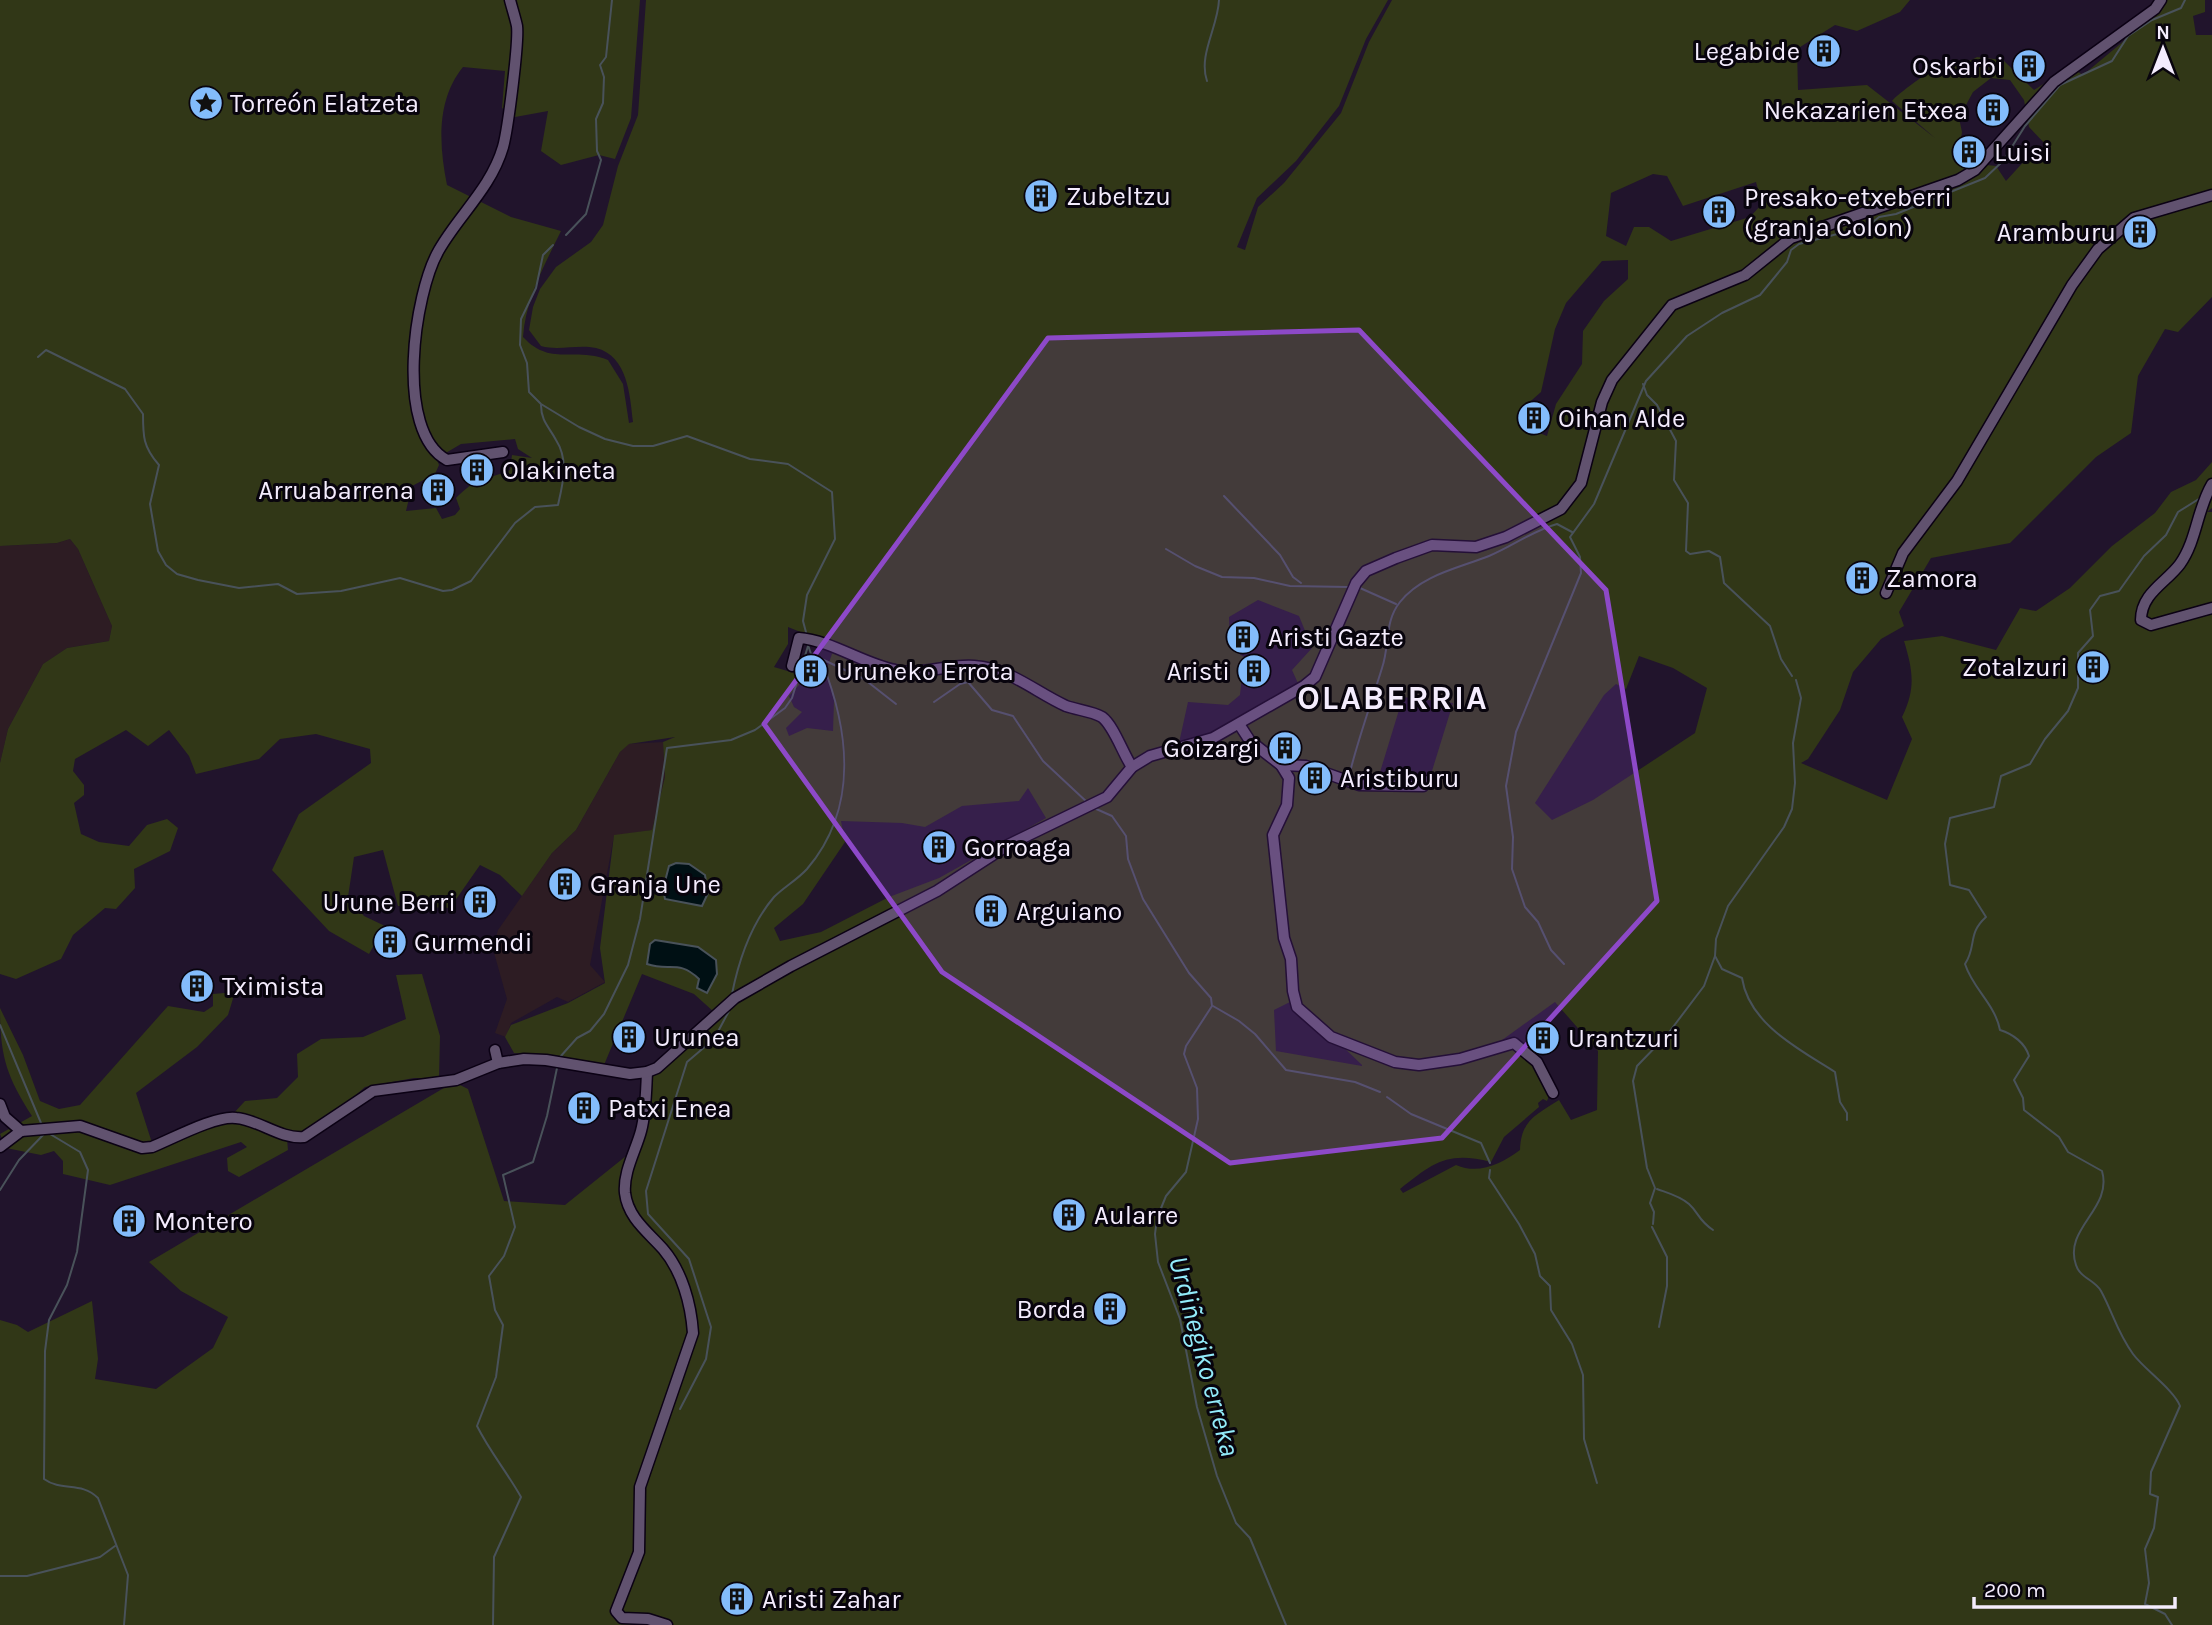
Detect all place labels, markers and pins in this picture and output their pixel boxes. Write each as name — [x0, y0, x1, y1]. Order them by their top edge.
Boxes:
building icon: Legabide — [1805, 32, 1843, 70]
place label: Legabide — [1694, 36, 1800, 67]
building icon: Oskarbi — [2010, 47, 2048, 85]
place label: Oskarbi — [1912, 51, 2004, 82]
place icon: Torreón Elatzeta — [187, 84, 225, 122]
place label: Torreón Elatzeta — [230, 88, 419, 119]
building icon: Nekazarien Etxea — [1974, 91, 2012, 129]
place label: Nekazarien Etxea — [1764, 95, 1968, 126]
building icon: Luisi — [1950, 133, 1988, 171]
place label: Luisi — [1994, 137, 2051, 168]
building icon: Zubeltzu — [1022, 177, 1060, 215]
place label: Zubeltzu — [1066, 181, 1171, 212]
place label: Presako-etxeberri (granja Colon) — [1744, 182, 1952, 243]
building icon: Presako-etxeberri (granja Colon) — [1700, 193, 1738, 231]
building icon: Aramburu — [2121, 213, 2159, 251]
place label: Aramburu — [1997, 217, 2116, 248]
building icon: Oihan Alde — [1515, 399, 1553, 437]
place label: Oihan Alde — [1558, 403, 1685, 434]
building icon: Olakineta — [458, 451, 496, 489]
place label: Olakineta — [502, 455, 616, 486]
building icon: Arruabarrena — [419, 471, 457, 509]
place label: Arruabarrena — [258, 475, 414, 506]
building icon: Zamora — [1843, 559, 1881, 597]
place label: Zamora — [1886, 563, 1978, 594]
building icon: Aristi Gazte — [1224, 618, 1262, 656]
place label: Aristi Gazte — [1268, 622, 1404, 653]
building icon: Zotalzuri — [2074, 648, 2112, 686]
building icon: Uruneko Errota — [792, 652, 830, 690]
building icon: Aristi — [1235, 652, 1273, 690]
place label: Zotalzuri — [1962, 652, 2068, 683]
place label: Uruneko Errota — [836, 656, 1014, 687]
place label: Aristi — [1167, 656, 1230, 687]
building icon: Goizargi — [1266, 729, 1304, 767]
place label: Goizargi — [1163, 733, 1260, 764]
building icon: Aristiburu — [1296, 759, 1334, 797]
place label: Aristiburu — [1340, 763, 1460, 794]
building icon: Gorroaga — [920, 828, 958, 866]
place label: Gorroaga — [964, 832, 1071, 863]
building icon: Granja Une — [546, 865, 584, 903]
place label: Granja Une — [590, 869, 721, 900]
building icon: Urune Berri — [461, 883, 499, 921]
place label: Urune Berri — [323, 887, 456, 918]
building icon: Arguiano — [972, 892, 1010, 930]
place label: Arguiano — [1016, 896, 1122, 927]
building icon: Gurmendi — [371, 923, 409, 961]
place label: Gurmendi — [414, 927, 532, 958]
building icon: Tximista — [178, 967, 216, 1005]
place label: Tximista — [222, 971, 324, 1002]
building icon: Urunea — [610, 1018, 648, 1056]
building icon: Urantzuri — [1524, 1019, 1562, 1057]
place label: Urunea — [654, 1022, 739, 1053]
place label: Urantzuri — [1568, 1023, 1679, 1054]
building icon: Patxi Enea — [565, 1089, 603, 1127]
place label: Patxi Enea — [608, 1093, 732, 1124]
building icon: Aularre — [1050, 1196, 1088, 1234]
place label: Aularre — [1094, 1200, 1178, 1231]
building icon: Montero — [110, 1202, 148, 1240]
place label: Montero — [154, 1206, 253, 1237]
building icon: Borda — [1091, 1290, 1129, 1328]
place label: Borda — [1017, 1294, 1086, 1325]
building icon: Aristi Zahar — [718, 1580, 756, 1618]
place label: Aristi Zahar — [762, 1584, 901, 1615]

